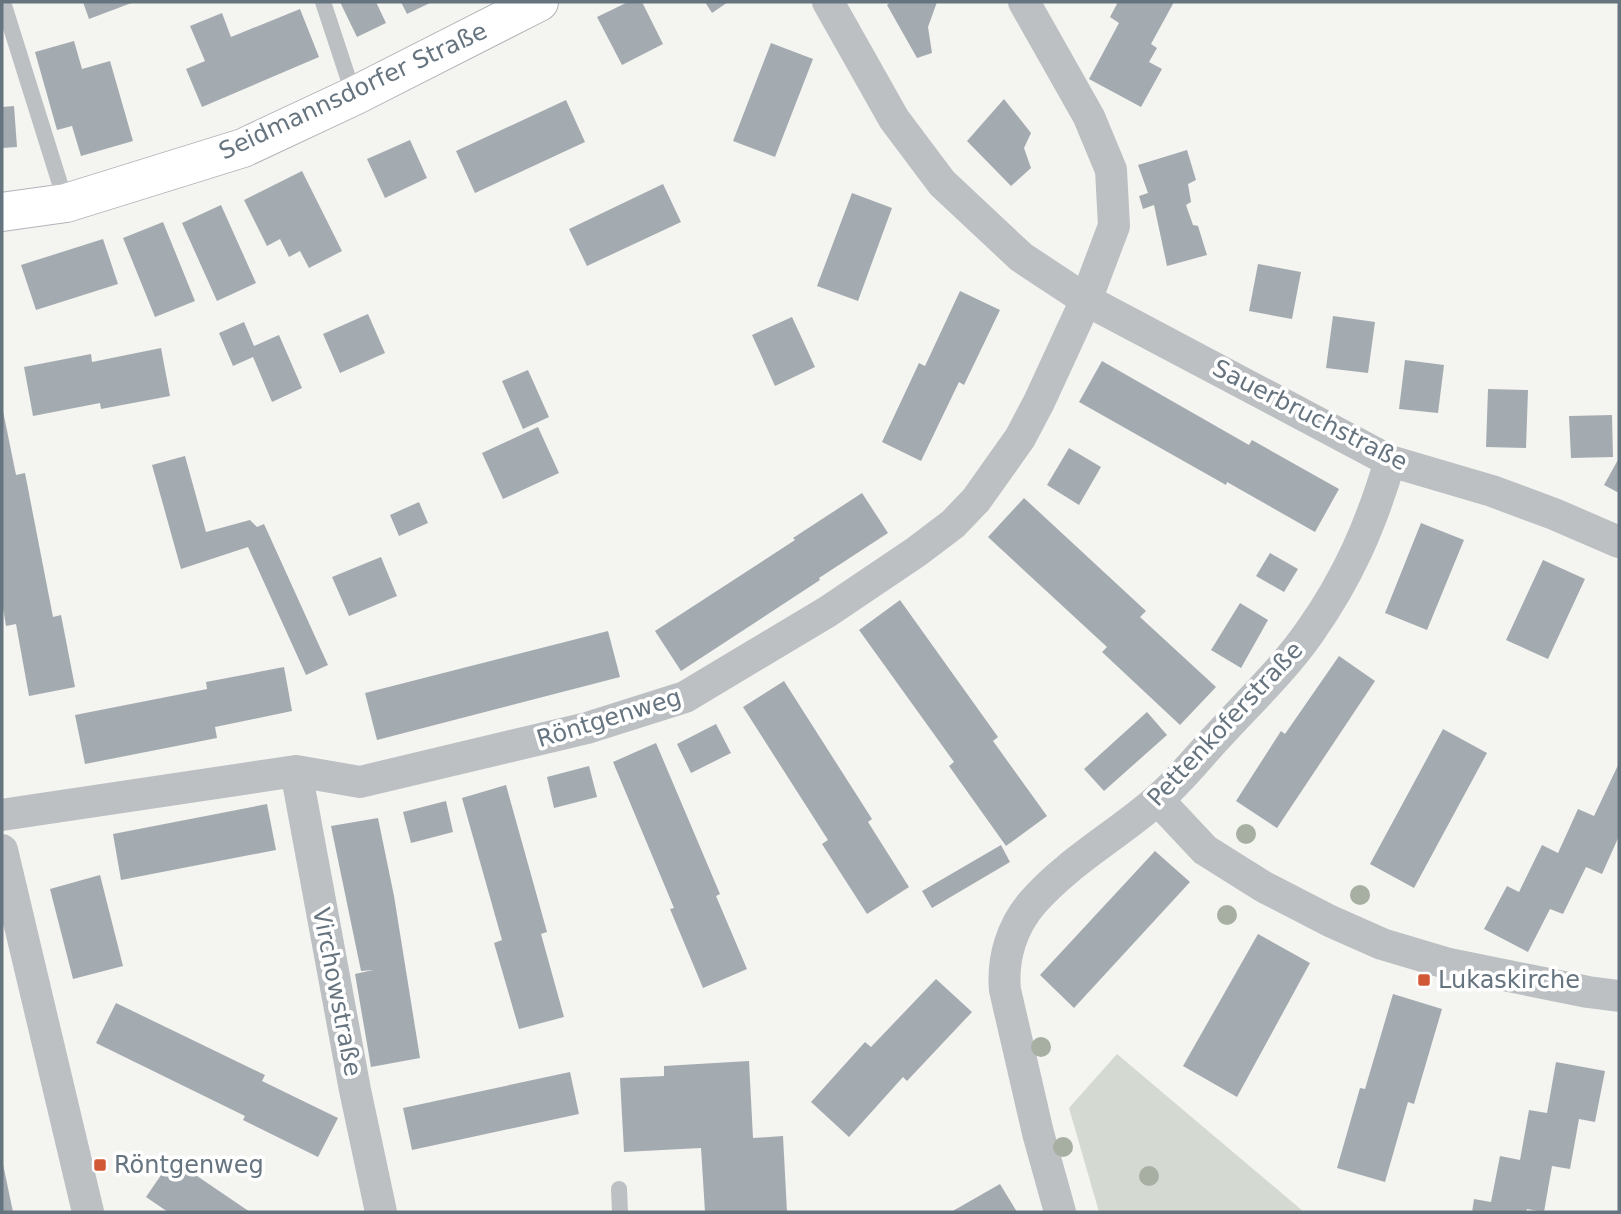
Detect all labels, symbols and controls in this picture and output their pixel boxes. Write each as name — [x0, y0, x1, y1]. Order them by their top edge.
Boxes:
street label: Seidmannsdorfer Straße — [215, 17, 491, 165]
street label: Sauerbruchstraße — [1208, 354, 1412, 476]
street label: Pettenkoferstraße — [1142, 636, 1308, 812]
street label: Röntgenweg — [533, 683, 685, 753]
street label: Virchowstraße — [307, 905, 367, 1079]
place label: Lukaskirche — [1438, 966, 1580, 994]
marker: Lukaskirche — [1416, 972, 1432, 988]
place label: Röntgenweg — [114, 1151, 264, 1179]
marker: Röntgenweg — [92, 1157, 108, 1173]

